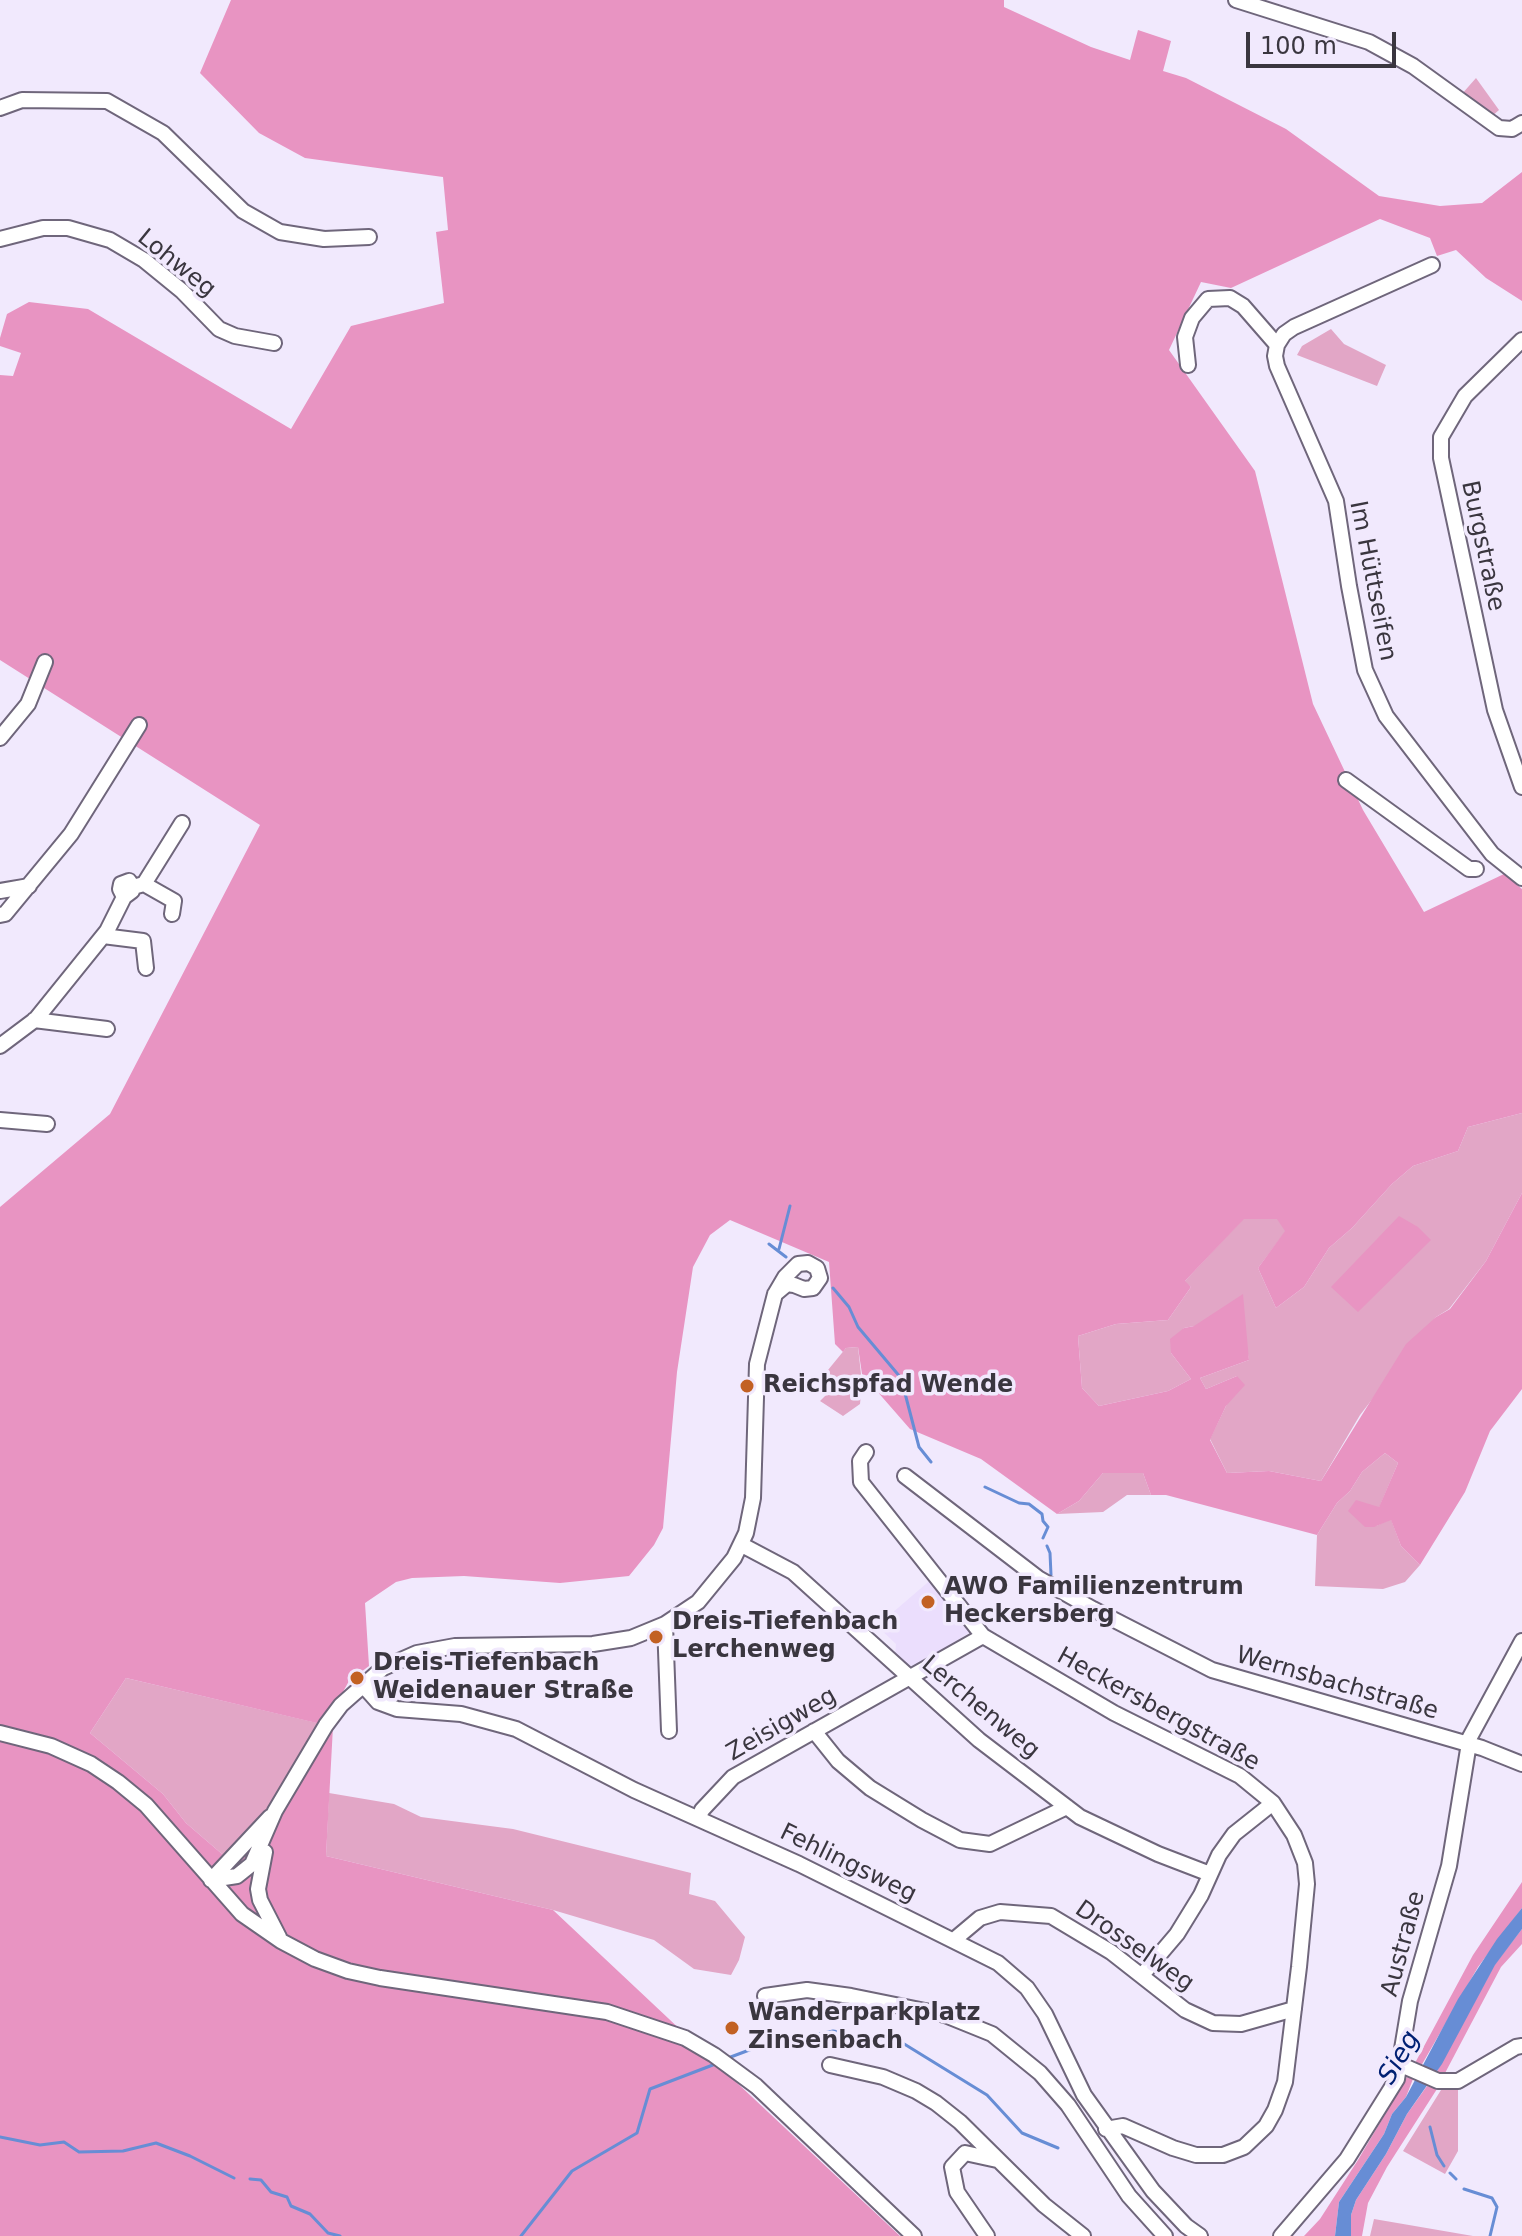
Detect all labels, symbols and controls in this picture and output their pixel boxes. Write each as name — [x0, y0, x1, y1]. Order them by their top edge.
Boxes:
scale bar — [1250, 16, 1400, 66]
text: 100 m — [1260, 32, 1337, 60]
street label: Lohweg — [131, 224, 221, 304]
street label: Burgstraße — [1454, 478, 1510, 614]
street label: Im Hüttseifen — [1342, 498, 1402, 664]
place label: Reichspfad Wende — [763, 1372, 1013, 1400]
marker: Reichspfad Wende — [738, 1377, 756, 1395]
place label: AWO Familienzentrum Heckersberg — [944, 1574, 1244, 1630]
marker: AWO Familienzentrum Heckersberg — [919, 1593, 937, 1611]
place label: Dreis-Tiefenbach Lerchenweg — [672, 1609, 898, 1665]
marker: Dreis-Tiefenbach Lerchenweg — [647, 1628, 665, 1646]
street label: Wernsbachstraße — [1233, 1641, 1441, 1727]
street label: Heckersbergstraße — [1052, 1642, 1264, 1778]
place label: Dreis-Tiefenbach Weidenauer Straße — [373, 1650, 634, 1706]
street label: Lerchenweg — [915, 1650, 1045, 1766]
marker: Dreis-Tiefenbach Weidenauer Straße — [348, 1669, 366, 1687]
street label: Zeisigweg — [722, 1682, 842, 1768]
street label: Fehlingsweg — [775, 1819, 921, 1909]
street label: Austraße — [1376, 1888, 1432, 2000]
street label: Drosselweg — [1069, 1895, 1199, 1999]
place label: Wanderparkplatz Zinsenbach — [748, 2000, 980, 2056]
marker: Wanderparkplatz Zinsenbach — [723, 2019, 741, 2037]
water label: Sieg — [1372, 2026, 1428, 2090]

